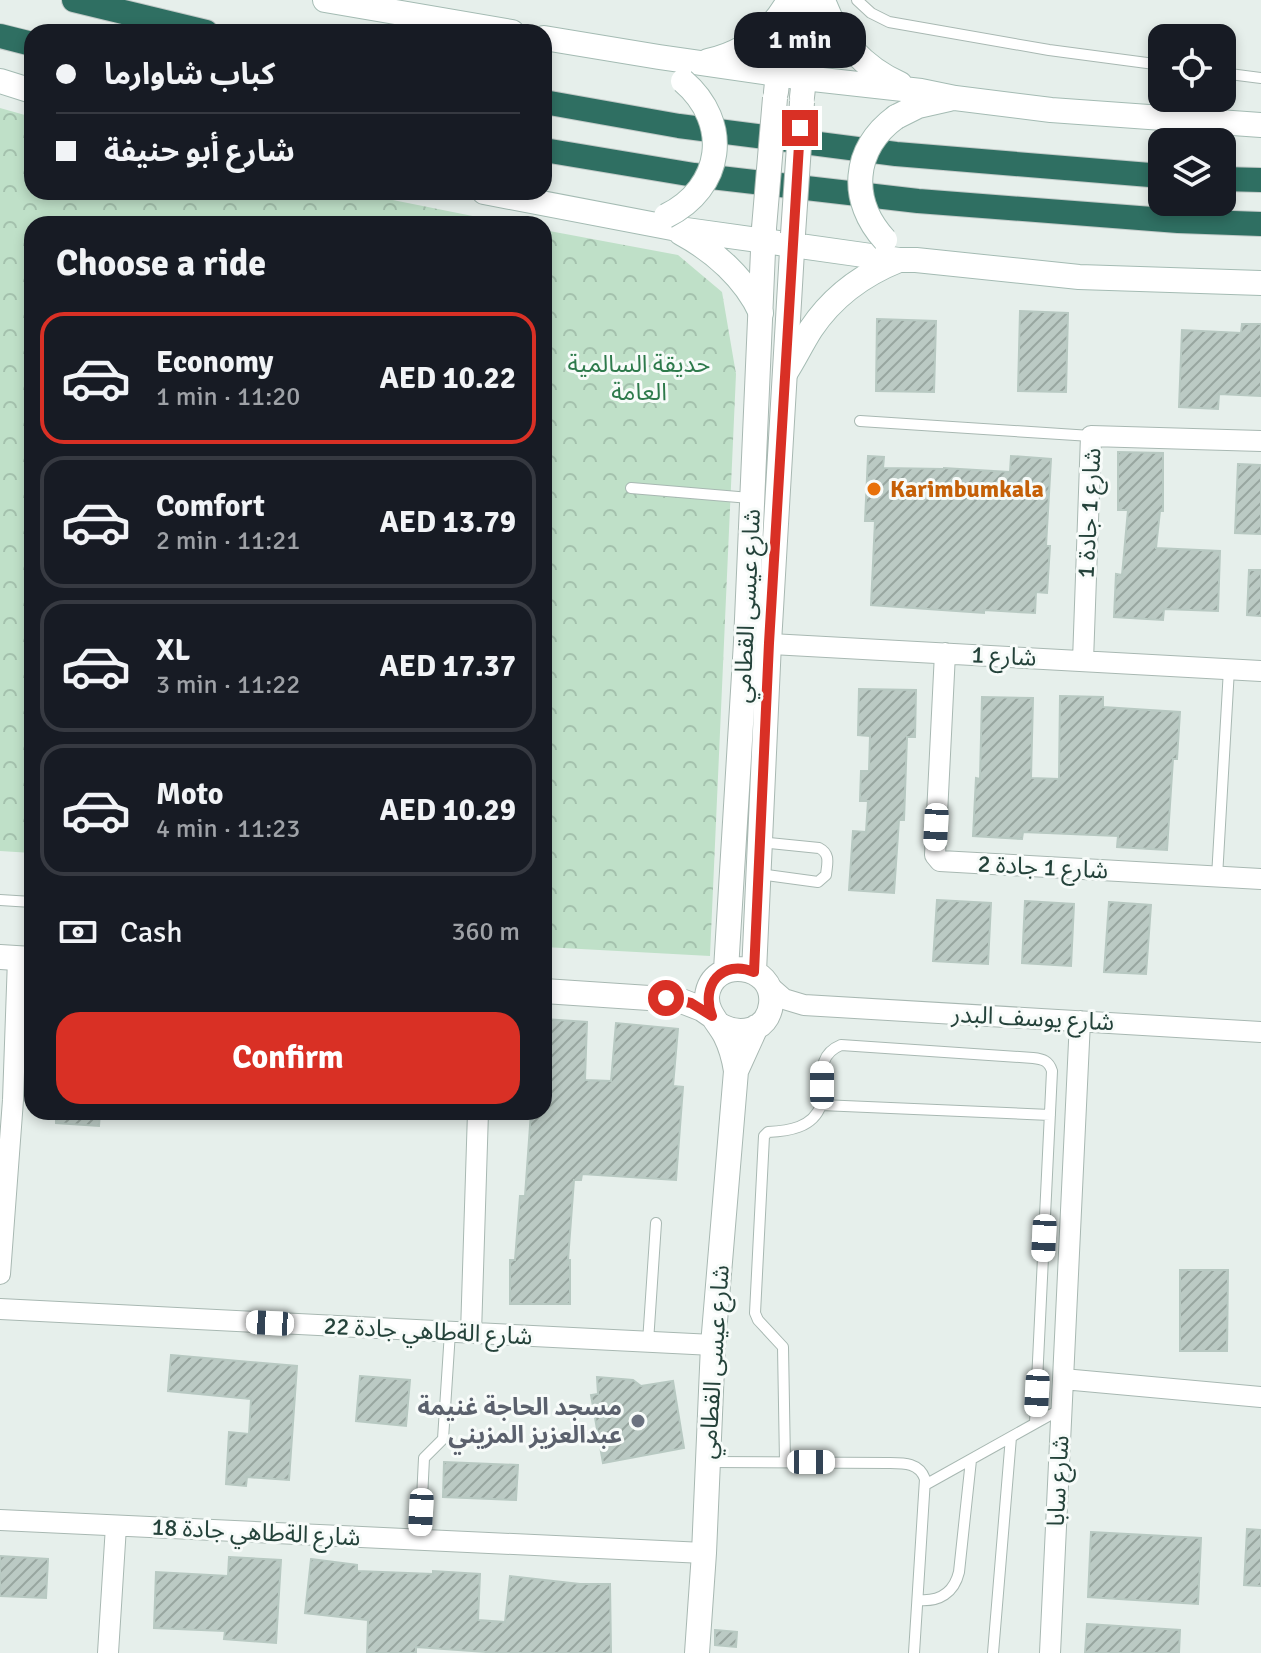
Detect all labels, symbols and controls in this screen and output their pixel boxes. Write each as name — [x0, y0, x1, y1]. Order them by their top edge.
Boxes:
callout: 1 min — [734, 12, 866, 68]
text: 1 min — [769, 24, 831, 56]
map controls — [1148, 24, 1236, 216]
button: locate — [1148, 24, 1236, 112]
text: كباب شاوارما — [104, 56, 275, 93]
route end — [782, 110, 818, 146]
button: layers — [1148, 128, 1236, 216]
text: شارع أبو حنيفة — [104, 133, 295, 170]
text: Choose a ride — [56, 241, 266, 286]
icon: car — [60, 342, 132, 414]
text: Economy — [156, 344, 273, 381]
park label: حديقة السالمية العامة — [568, 349, 710, 407]
text: AED 10.22 — [380, 360, 516, 397]
text: 1 min · 11:20 — [156, 381, 300, 413]
street label: شارع 1 جادة 1 — [1071, 447, 1109, 579]
place label: Karimbumkala — [890, 474, 1044, 504]
marker: Karimbumkala — [865, 480, 883, 498]
icon: car — [60, 486, 132, 558]
text: Comfort — [156, 488, 265, 525]
text: AED 13.79 — [380, 504, 516, 541]
street label: شارع عيسى القطامي — [727, 508, 771, 704]
text: 2 min · 11:21 — [156, 525, 300, 557]
icon: car — [60, 630, 132, 702]
text: XL — [156, 632, 190, 669]
street label: شارع 1 — [971, 639, 1037, 675]
text: AED 17.37 — [380, 648, 516, 685]
text: 3 min · 11:22 — [156, 669, 300, 701]
icon: car — [60, 774, 132, 846]
text: Moto — [156, 776, 223, 813]
text: AED 10.29 — [380, 792, 516, 829]
car — [923, 802, 949, 852]
text: 4 min · 11:23 — [156, 813, 300, 845]
street label: شارع 1 جادة 2 — [977, 849, 1109, 887]
icon: cash — [56, 910, 100, 954]
text: Cash — [120, 914, 183, 951]
text: 360 m — [451, 916, 520, 948]
route start — [648, 980, 684, 1016]
street label: شارع يوسف البدر — [950, 999, 1115, 1039]
button: Confirm — [56, 1012, 520, 1104]
car — [810, 1061, 834, 1109]
car — [1031, 1213, 1057, 1263]
street label: شارع عيسى القطامي — [692, 1264, 739, 1460]
car — [245, 1310, 295, 1336]
street label: شارع الةطاهي جادة 22 — [323, 1311, 533, 1355]
car — [1024, 1368, 1050, 1418]
place label: مسجد الحاجة غنيمة عبدالعزيز المزيني — [417, 1392, 622, 1455]
marker: مسجد الحاجة غنيمة عبدالعزيز المزيني — [629, 1412, 647, 1430]
street label: شارع سابا — [1041, 1435, 1077, 1527]
car — [787, 1450, 835, 1474]
car — [408, 1487, 434, 1537]
street label: شارع الةطاهي جادة 18 — [151, 1512, 361, 1556]

